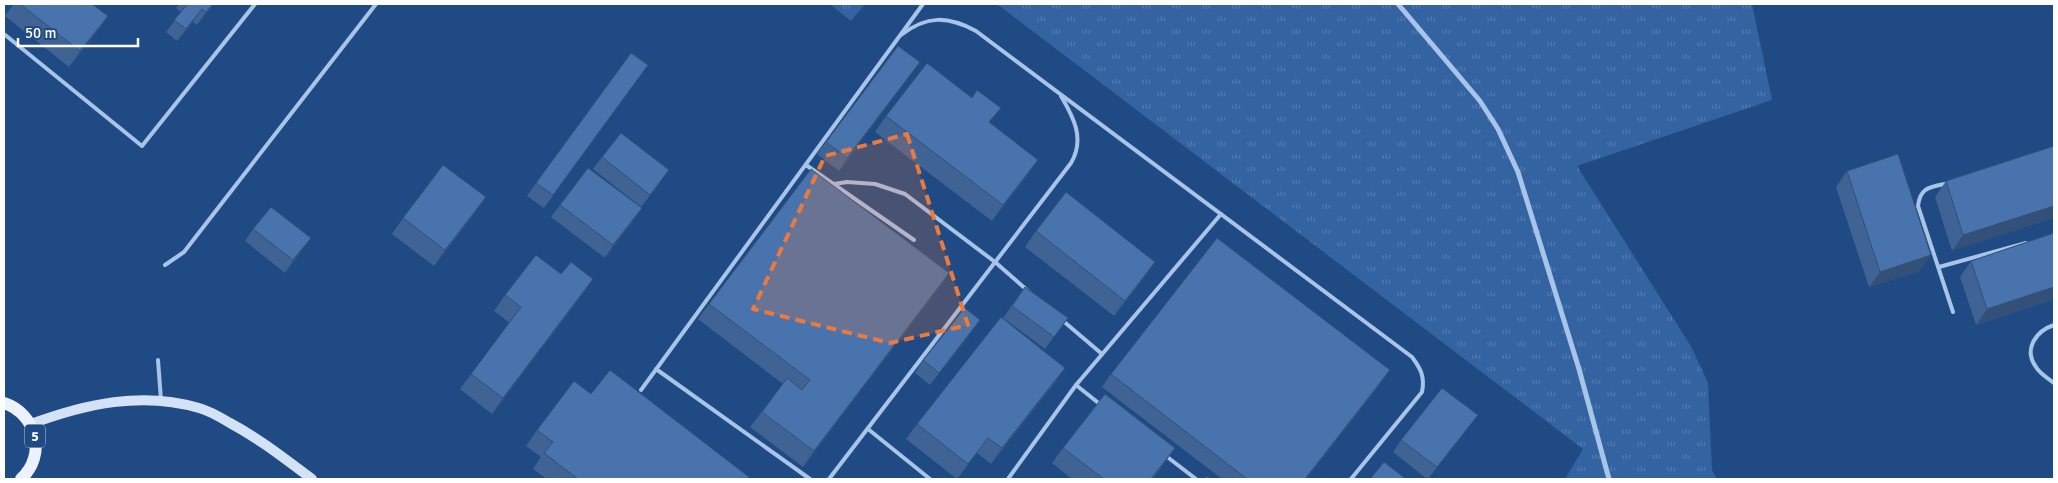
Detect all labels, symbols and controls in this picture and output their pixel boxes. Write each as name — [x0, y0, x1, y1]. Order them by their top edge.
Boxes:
scale bar — [18, 15, 138, 47]
text: 50 m — [25, 24, 56, 42]
road number: 5 — [25, 424, 45, 448]

